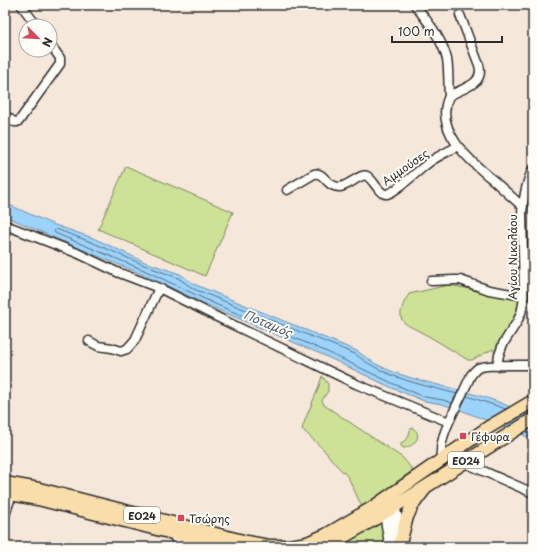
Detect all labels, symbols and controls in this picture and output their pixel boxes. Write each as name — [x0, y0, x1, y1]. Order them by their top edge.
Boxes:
north arrow — [18, 18, 58, 58]
scale bar — [392, 18, 502, 44]
text: 100 m — [398, 22, 435, 40]
text: N — [38, 35, 57, 50]
street label: Αμμούσες — [378, 144, 432, 189]
street label: Αγίου Νικολάου — [504, 214, 521, 300]
water label: Ποταμός — [241, 305, 296, 341]
place label: Γέφυρα — [471, 428, 510, 445]
marker: Γέφυρα — [458, 431, 468, 441]
road number: ΕΟ24 — [448, 452, 484, 468]
road number: ΕΟ24 — [124, 507, 160, 523]
place label: Τσώρης — [189, 510, 230, 527]
marker: Τσώρης — [176, 513, 186, 523]

